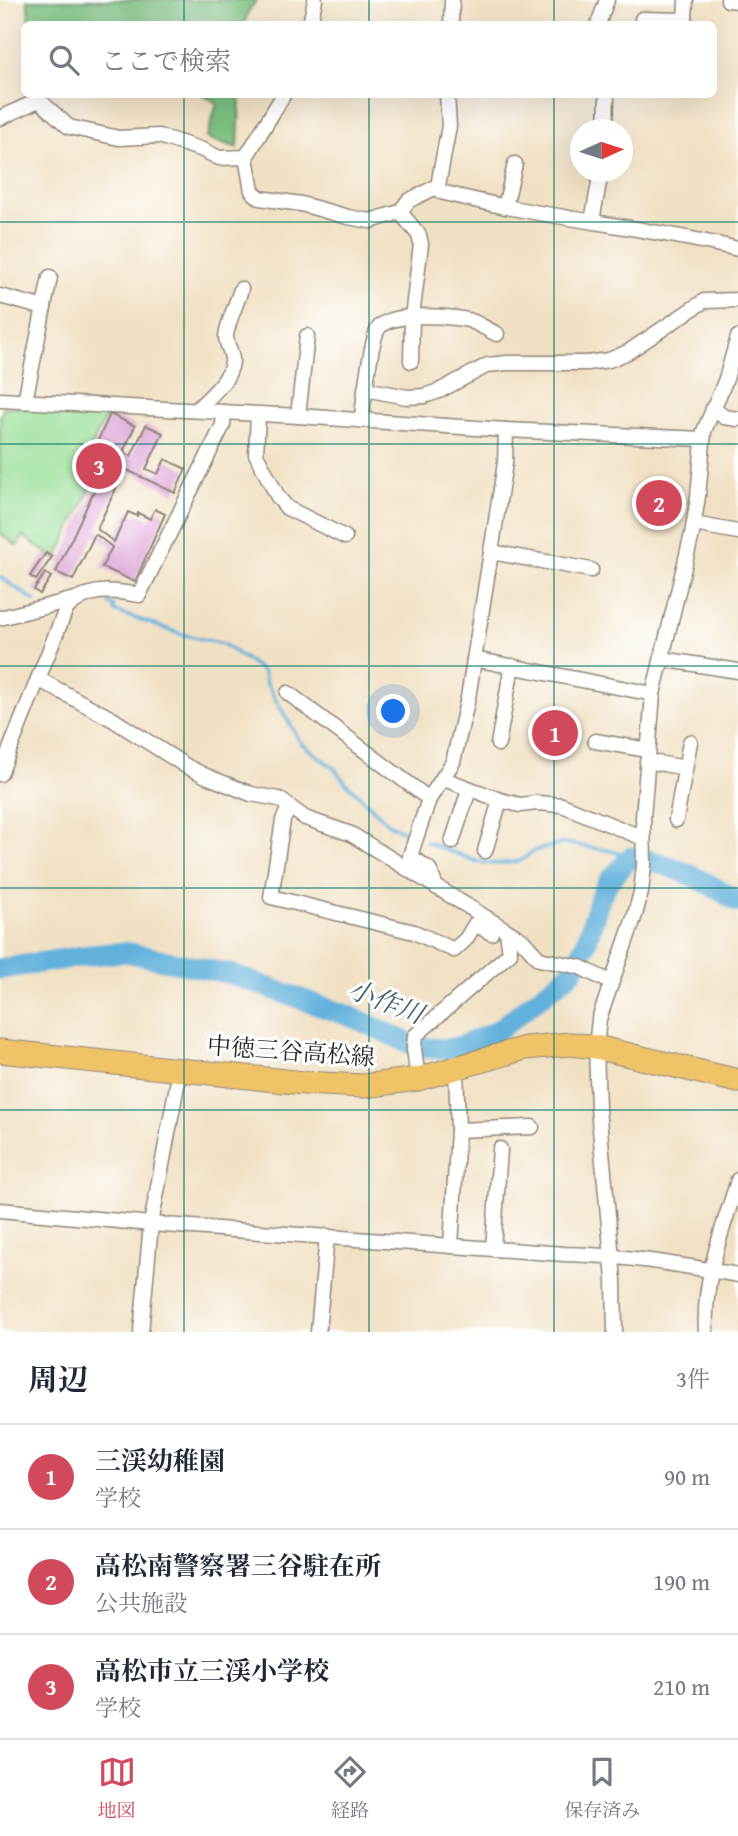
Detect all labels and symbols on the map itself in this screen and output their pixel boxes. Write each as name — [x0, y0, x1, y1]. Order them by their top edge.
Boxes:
north arrow — [570, 119, 633, 182]
pin: 3 — [76, 440, 122, 492]
pin: 2 — [636, 477, 682, 529]
your location — [376, 694, 410, 728]
pin: 1 — [532, 707, 578, 759]
water label: 小作川 — [343, 969, 432, 1034]
street label: 中徳三谷高松線 — [206, 1028, 376, 1074]

